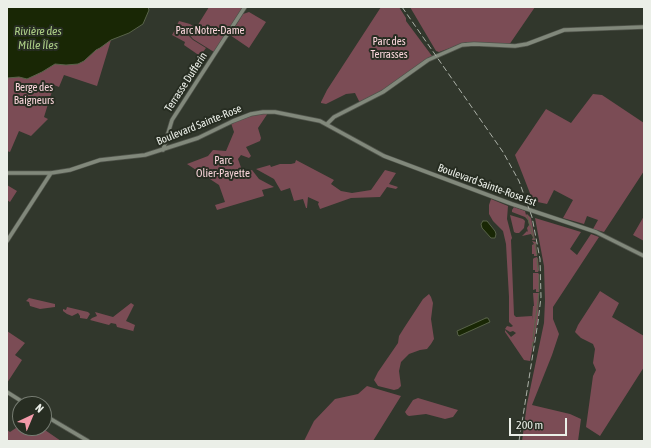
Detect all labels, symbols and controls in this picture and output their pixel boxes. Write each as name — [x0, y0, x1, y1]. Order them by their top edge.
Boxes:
water label: Rivière des Mille Îles — [14, 24, 62, 52]
park label: Parc Notre-Dame — [175, 24, 245, 38]
park label: Parc des Terrasses — [370, 35, 408, 61]
street label: Terrasse Dufferin — [162, 50, 210, 114]
park label: Berge des Baigneurs — [14, 81, 54, 107]
street label: Boulevard Sainte-Rose — [154, 102, 244, 148]
park label: Parc Olier-Payette — [196, 154, 250, 180]
street label: Boulevard Sainte-Rose Est — [436, 161, 538, 209]
north arrow — [12, 396, 52, 436]
text: N — [33, 402, 46, 415]
scale bar — [511, 410, 569, 436]
text: 200 m — [516, 418, 543, 432]

